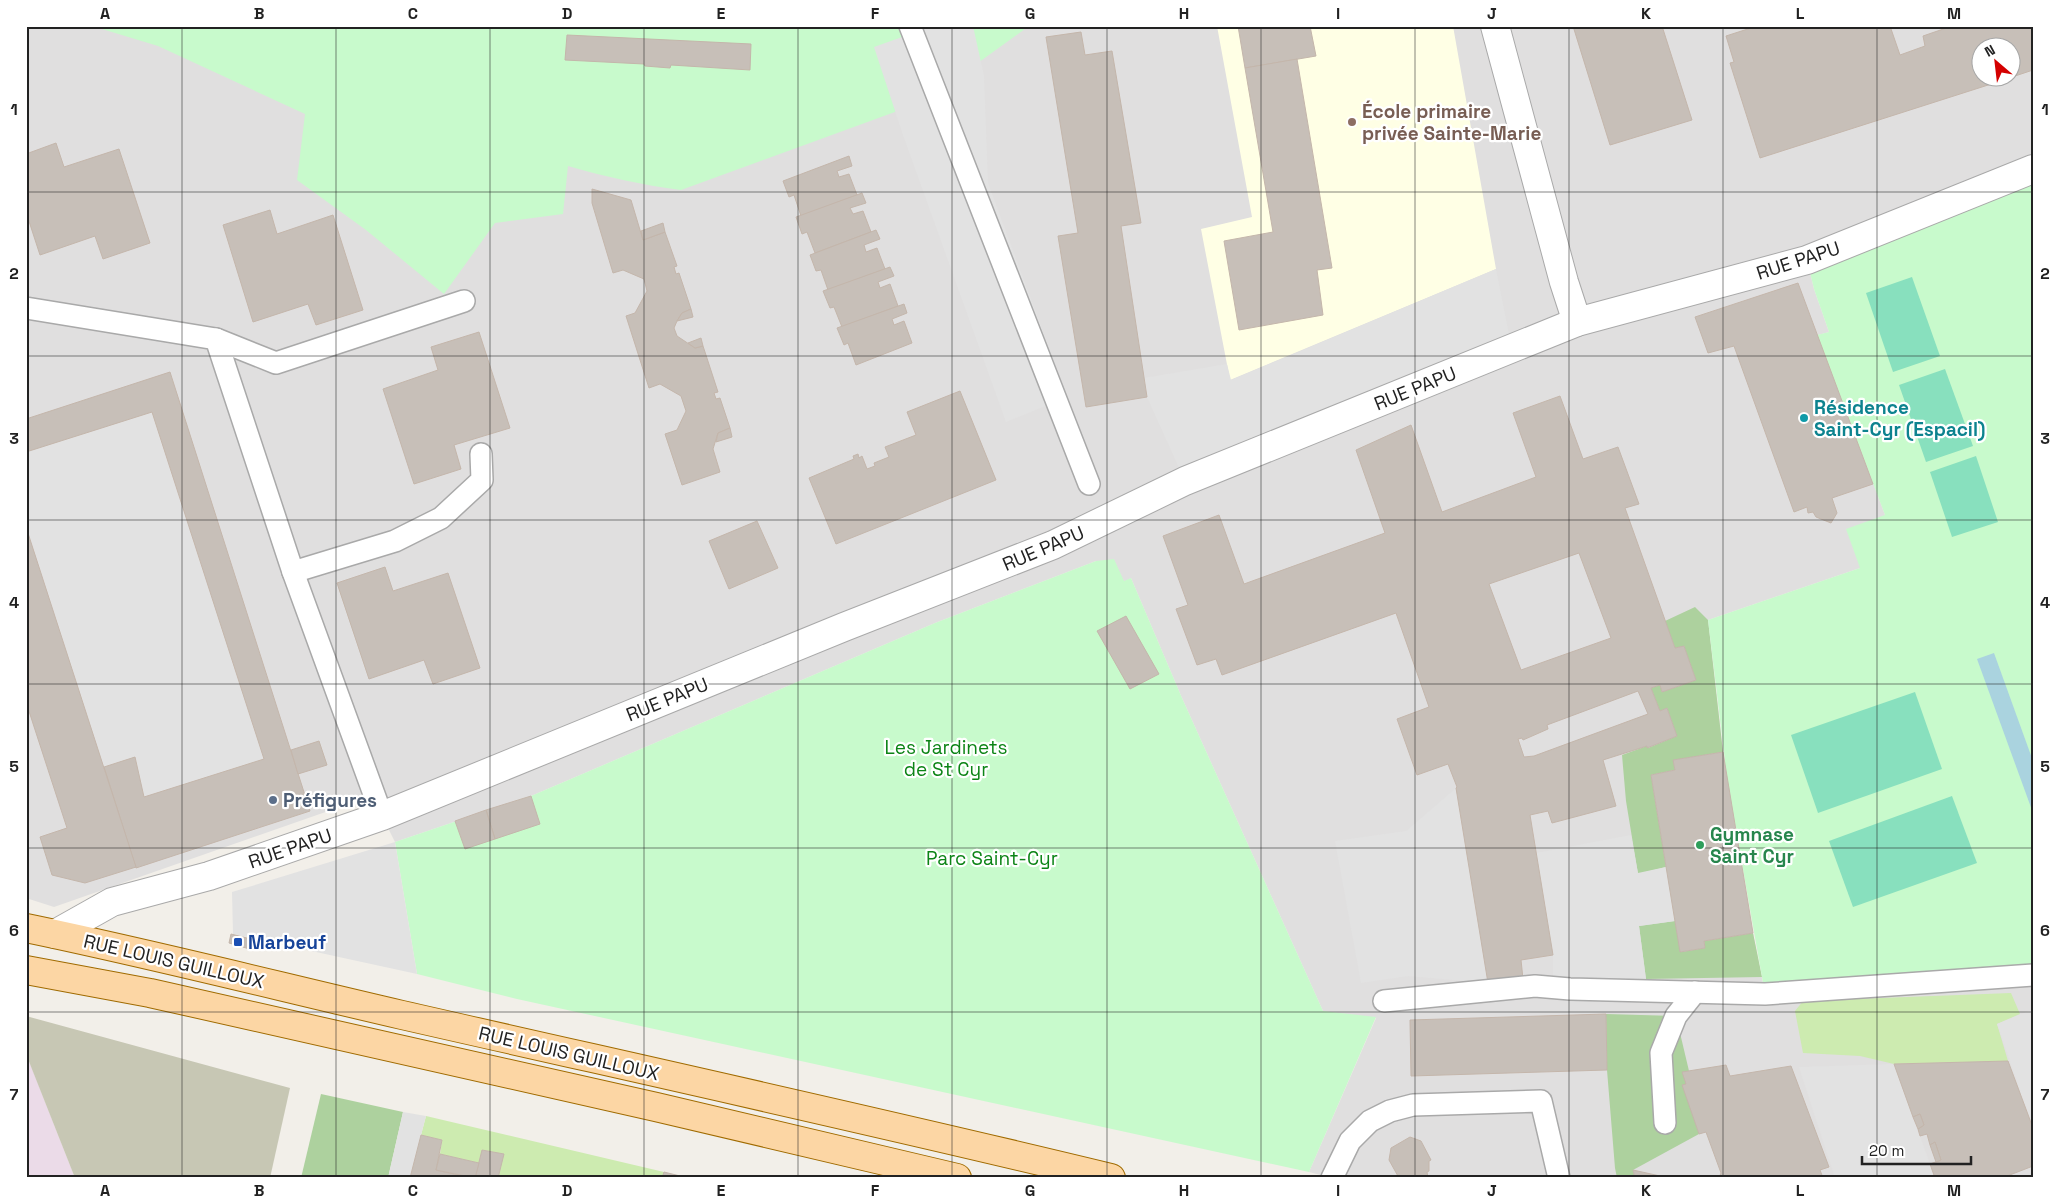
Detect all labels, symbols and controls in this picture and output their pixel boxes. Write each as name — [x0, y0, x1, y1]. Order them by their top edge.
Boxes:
text: A — [100, 3, 110, 24]
text: B — [254, 3, 264, 24]
text: C — [408, 3, 418, 24]
text: D — [562, 3, 572, 24]
text: E — [717, 3, 726, 24]
text: F — [871, 3, 880, 24]
text: G — [1025, 3, 1035, 24]
text: H — [1179, 3, 1189, 24]
text: I — [1336, 3, 1340, 24]
text: J — [1487, 3, 1497, 24]
text: K — [1641, 3, 1651, 24]
text: L — [1796, 3, 1805, 24]
text: M — [1947, 3, 1961, 24]
north arrow — [1972, 38, 2022, 88]
text: N — [1982, 40, 1998, 61]
text: 1 — [10, 99, 18, 120]
place label: École primaire privée Sainte-Marie — [1362, 99, 1541, 146]
text: 1 — [2041, 99, 2049, 120]
marker: École primaire privée Sainte-Marie — [1346, 116, 1358, 128]
street label: RUE PAPU — [1753, 235, 1843, 286]
text: 2 — [9, 263, 19, 284]
text: 2 — [2040, 263, 2050, 284]
street label: RUE PAPU — [1370, 361, 1460, 416]
place label: Résidence Saint-Cyr (Espacil) — [1814, 395, 1985, 442]
marker: Résidence Saint-Cyr (Espacil) — [1798, 412, 1810, 424]
text: 3 — [9, 428, 19, 449]
text: 3 — [2040, 428, 2050, 449]
street label: RUE PAPU — [998, 520, 1088, 577]
text: 4 — [9, 592, 19, 613]
text: 4 — [2040, 592, 2050, 613]
street label: RUE PAPU — [622, 672, 712, 727]
park label: Les Jardinets de St Cyr — [884, 735, 1008, 782]
text: 5 — [9, 756, 19, 777]
text: 5 — [2040, 756, 2050, 777]
place label: Préfigures — [283, 788, 377, 813]
marker: Préfigures — [267, 794, 279, 806]
place label: Gymnase Saint Cyr — [1710, 822, 1794, 869]
street label: RUE PAPU — [245, 823, 335, 874]
marker: Gymnase Saint Cyr — [1694, 839, 1706, 851]
park label: Parc Saint-Cyr — [926, 846, 1058, 871]
text: 6 — [9, 920, 19, 941]
text: 6 — [2040, 920, 2050, 941]
street label: RUE LOUIS GUILLOUX — [81, 929, 267, 994]
place label: Marbeuf — [248, 930, 326, 955]
marker: Marbeuf — [232, 936, 244, 948]
street label: RUE LOUIS GUILLOUX — [476, 1021, 662, 1086]
text: 7 — [10, 1084, 19, 1105]
text: 7 — [2041, 1084, 2050, 1105]
scale bar — [1862, 1134, 1970, 1166]
text: 20 m — [1869, 1141, 1904, 1160]
text: A — [100, 1180, 110, 1201]
text: B — [254, 1180, 264, 1201]
text: C — [408, 1180, 418, 1201]
text: D — [562, 1180, 572, 1201]
text: E — [717, 1180, 726, 1201]
text: F — [871, 1180, 880, 1201]
text: G — [1025, 1180, 1035, 1201]
text: H — [1179, 1180, 1189, 1201]
text: I — [1336, 1180, 1340, 1201]
text: J — [1487, 1180, 1497, 1201]
text: K — [1641, 1180, 1651, 1201]
text: L — [1796, 1180, 1805, 1201]
text: M — [1947, 1180, 1961, 1201]

